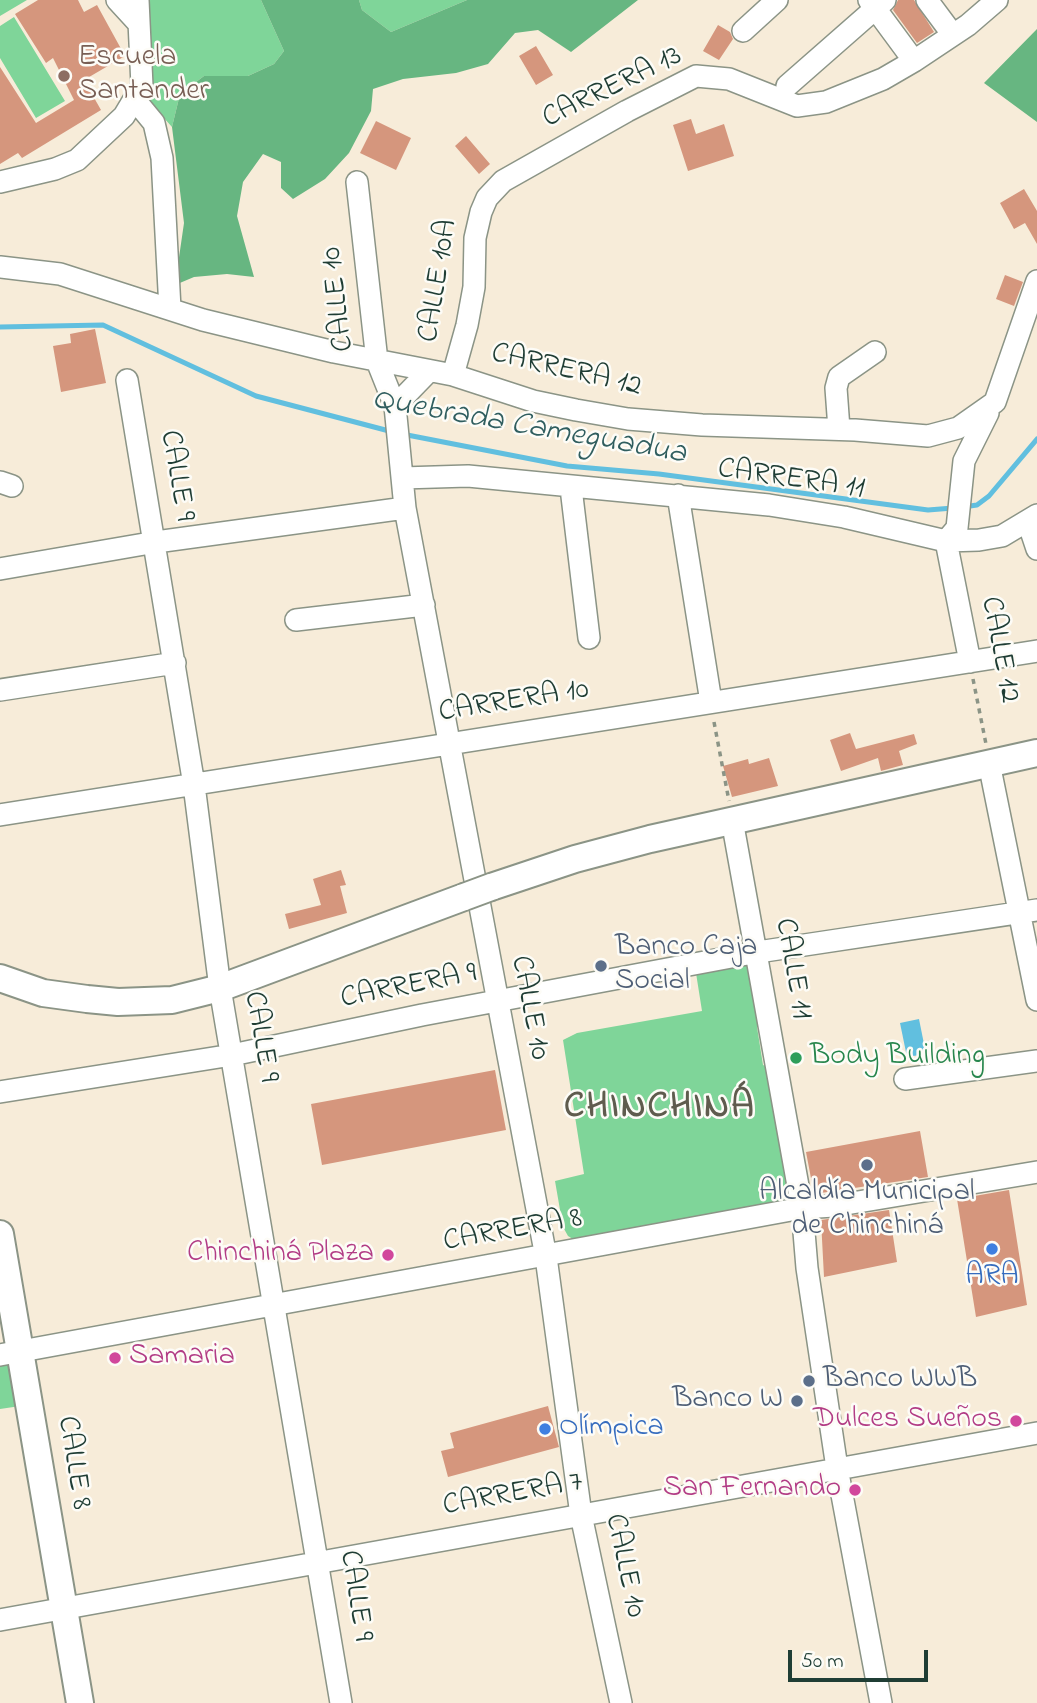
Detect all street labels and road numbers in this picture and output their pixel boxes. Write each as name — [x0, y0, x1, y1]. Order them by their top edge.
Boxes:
street label: CARRERA 13 — [537, 40, 689, 138]
street label: CALLE 10A — [413, 217, 467, 345]
street label: CALLE 10 — [316, 245, 364, 353]
street label: CARRERA 12 — [487, 337, 645, 407]
street label: CALLE 9 — [149, 428, 201, 524]
street label: CARRERA 11 — [715, 453, 867, 509]
street label: CALLE 12 — [970, 594, 1026, 706]
street label: CARRERA 10 — [436, 673, 592, 733]
street label: CALLE 11 — [764, 916, 818, 1022]
street label: CALLE 10 — [500, 953, 556, 1063]
street label: CARRERA 9 — [338, 957, 480, 1019]
street label: CALLE 9 — [233, 989, 285, 1085]
street label: CARRERA 8 — [441, 1202, 585, 1262]
street label: CALLE 8 — [47, 1414, 97, 1512]
street label: CARRERA 7 — [440, 1466, 586, 1526]
street label: CALLE 10 — [594, 1511, 652, 1621]
street label: CALLE 9 — [329, 1548, 379, 1644]

